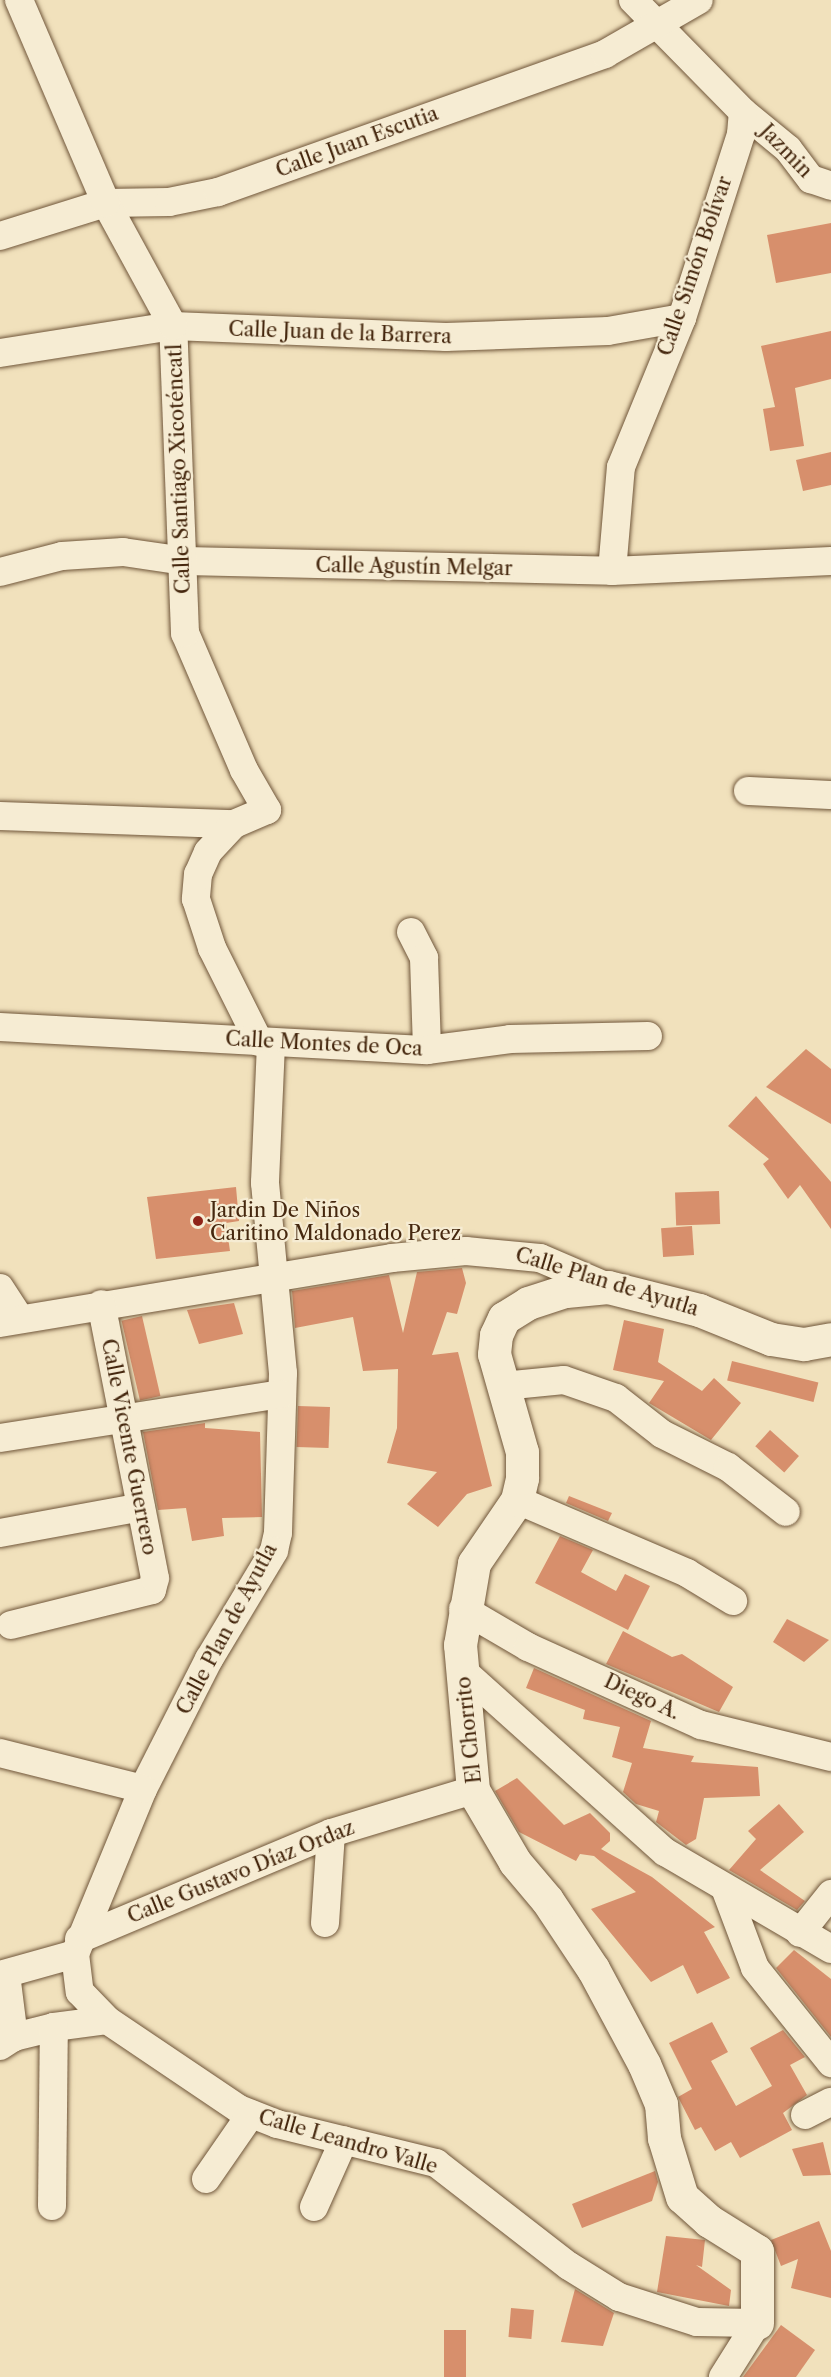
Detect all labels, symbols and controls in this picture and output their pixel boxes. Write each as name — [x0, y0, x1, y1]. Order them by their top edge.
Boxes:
street label: Calle Juan Escutia — [273, 101, 441, 183]
street label: Jazmin — [755, 119, 817, 183]
street label: Calle Simón Bolívar — [653, 173, 737, 359]
street label: Calle Juan de la Barrera — [228, 317, 452, 349]
street label: Calle Santiago Xicoténcatl — [163, 343, 195, 595]
street label: Calle Agustín Melgar — [315, 553, 513, 581]
street label: Calle Montes de Oca — [225, 1027, 423, 1061]
place label: Jardin De Niños Caritino Maldonado Perez — [210, 1198, 461, 1245]
marker: Jardin De Niños Caritino Maldonado Perez — [191, 1214, 205, 1228]
street label: Calle Plan de Ayutla — [512, 1243, 702, 1321]
street label: Calle Vicente Guerrero — [96, 1336, 162, 1558]
street label: Calle Plan de Ayutla — [172, 1539, 282, 1719]
street label: Diego A. — [600, 1669, 684, 1725]
street label: El Chorrito — [451, 1675, 487, 1785]
street label: Calle Gustavo Díaz Ordaz — [124, 1815, 358, 1929]
street label: Calle Leandro Valle — [255, 2105, 441, 2179]

